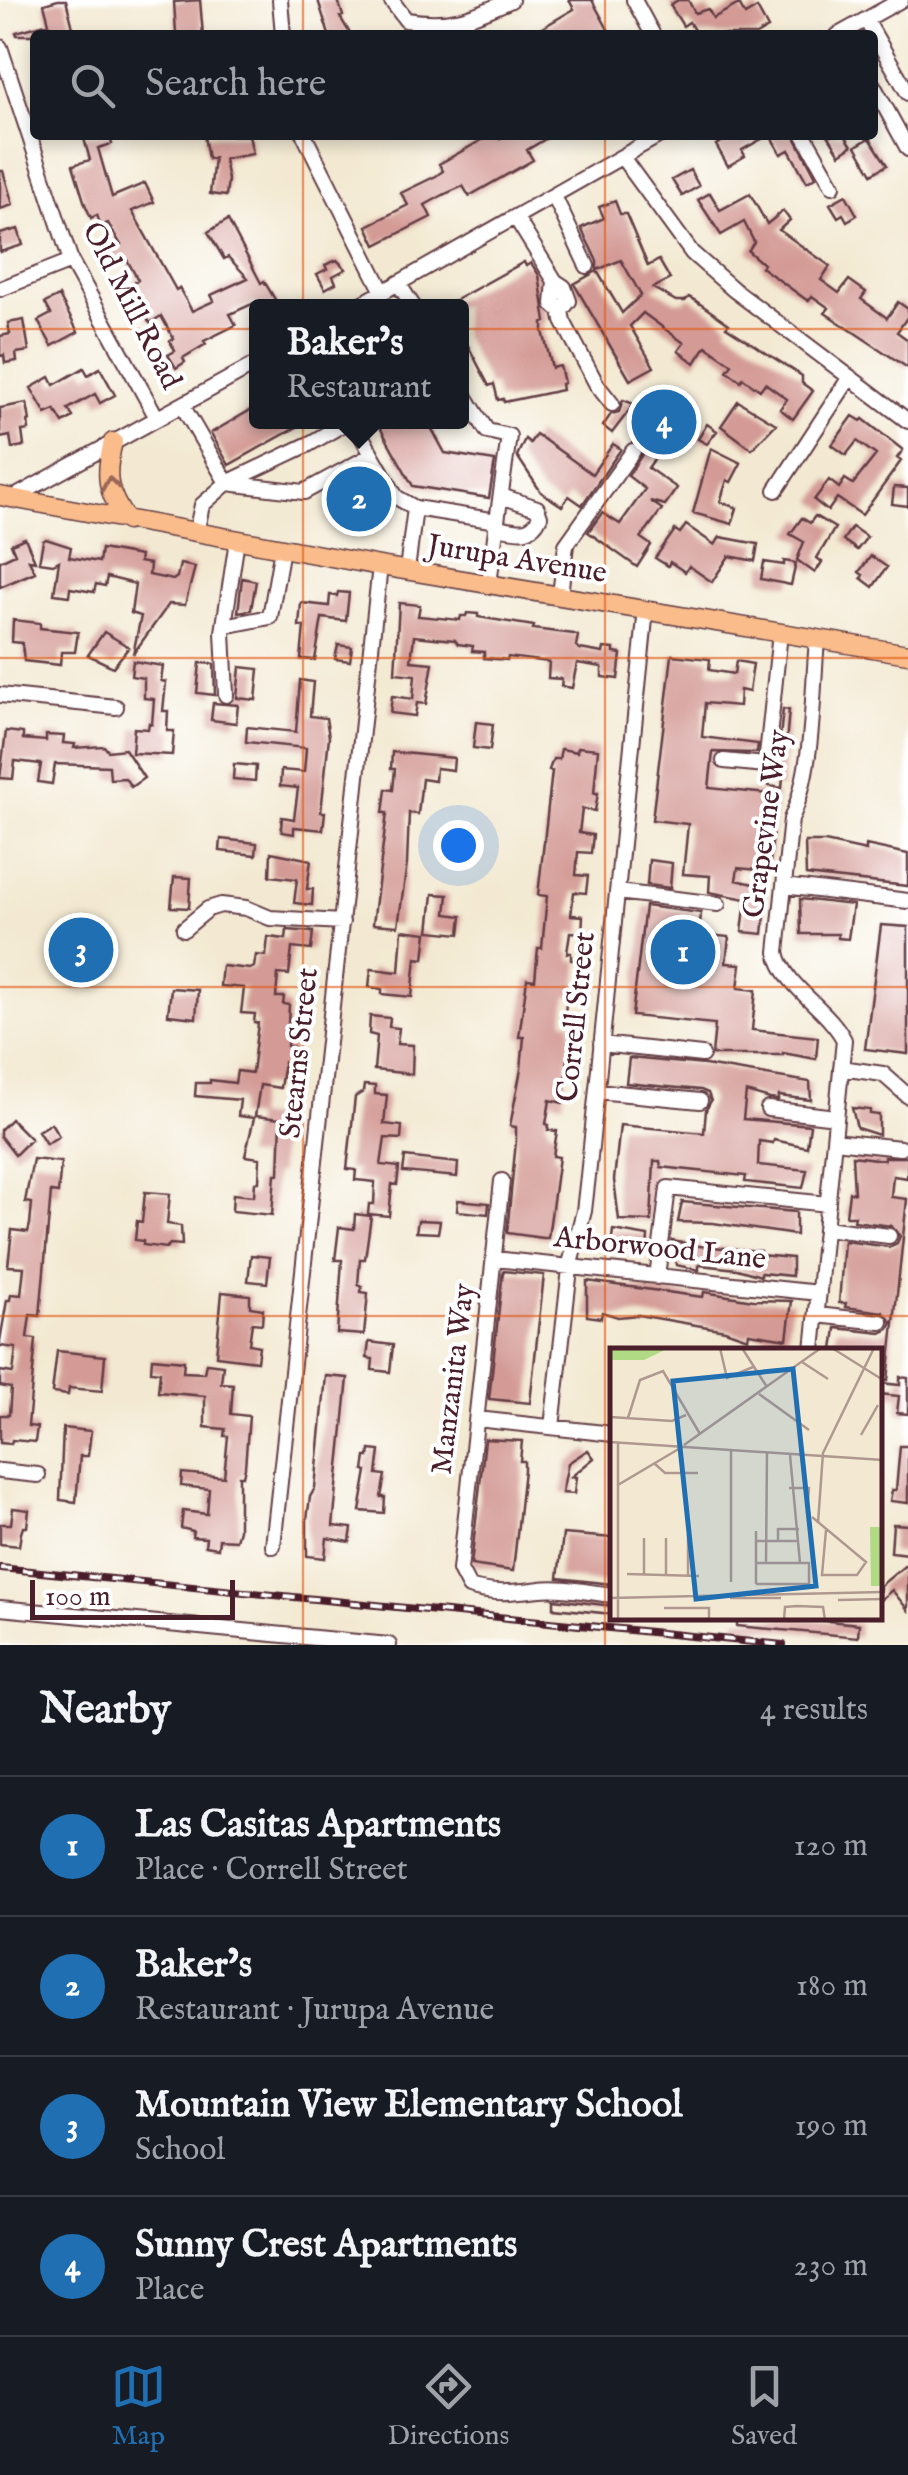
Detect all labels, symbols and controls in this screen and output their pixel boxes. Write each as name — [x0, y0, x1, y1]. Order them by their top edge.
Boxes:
search box — [30, 30, 878, 140]
icon: search — [65, 58, 120, 113]
text: Search here — [145, 61, 326, 109]
street label: Old Mill Road — [73, 216, 190, 397]
popup — [249, 299, 469, 429]
text: Baker’s — [286, 320, 404, 368]
text: Restaurant — [286, 368, 432, 409]
pin: 4 — [632, 384, 696, 460]
pin: 2 — [326, 462, 392, 536]
one-way arrow — [101, 475, 122, 492]
street label: Jurupa Avenue — [422, 527, 609, 593]
street label: Grapevine Way — [735, 727, 799, 921]
your location — [433, 820, 484, 871]
pin: 3 — [48, 912, 114, 988]
pin: 1 — [650, 914, 716, 990]
street label: Correll Street — [549, 930, 605, 1104]
street label: Stearns Street — [272, 966, 328, 1140]
street label: Arborwood Lane — [551, 1219, 768, 1279]
street label: Manzanita Way — [423, 1281, 485, 1477]
inset map — [610, 1348, 883, 1620]
scale bar — [30, 1575, 235, 1620]
text: 100 m — [45, 1580, 111, 1615]
text: Nearby — [40, 1684, 171, 1737]
text: 4 results — [760, 1690, 868, 1731]
text: Las Casitas Apartments — [135, 1802, 501, 1850]
text: 1 — [67, 1826, 78, 1867]
text: 120 m — [794, 1826, 868, 1867]
text: Place · Correll Street — [135, 1850, 408, 1891]
text: Baker’s — [135, 1942, 252, 1990]
text: 2 — [65, 1966, 80, 2007]
text: 180 m — [796, 1966, 868, 2007]
text: Restaurant · Jurupa Avenue — [135, 1990, 494, 2031]
text: Mountain View Elementary School — [135, 2082, 683, 2130]
text: 3 — [67, 2106, 78, 2147]
text: 190 m — [795, 2106, 868, 2147]
text: School — [135, 2130, 225, 2171]
text: Sunny Crest Apartments — [135, 2222, 517, 2270]
text: 4 — [65, 2246, 80, 2287]
text: 230 m — [794, 2246, 868, 2287]
text: Place — [135, 2270, 205, 2311]
tab: Map — [111, 2359, 166, 2454]
tab: Directions — [387, 2359, 509, 2454]
tab: Saved — [731, 2359, 797, 2454]

